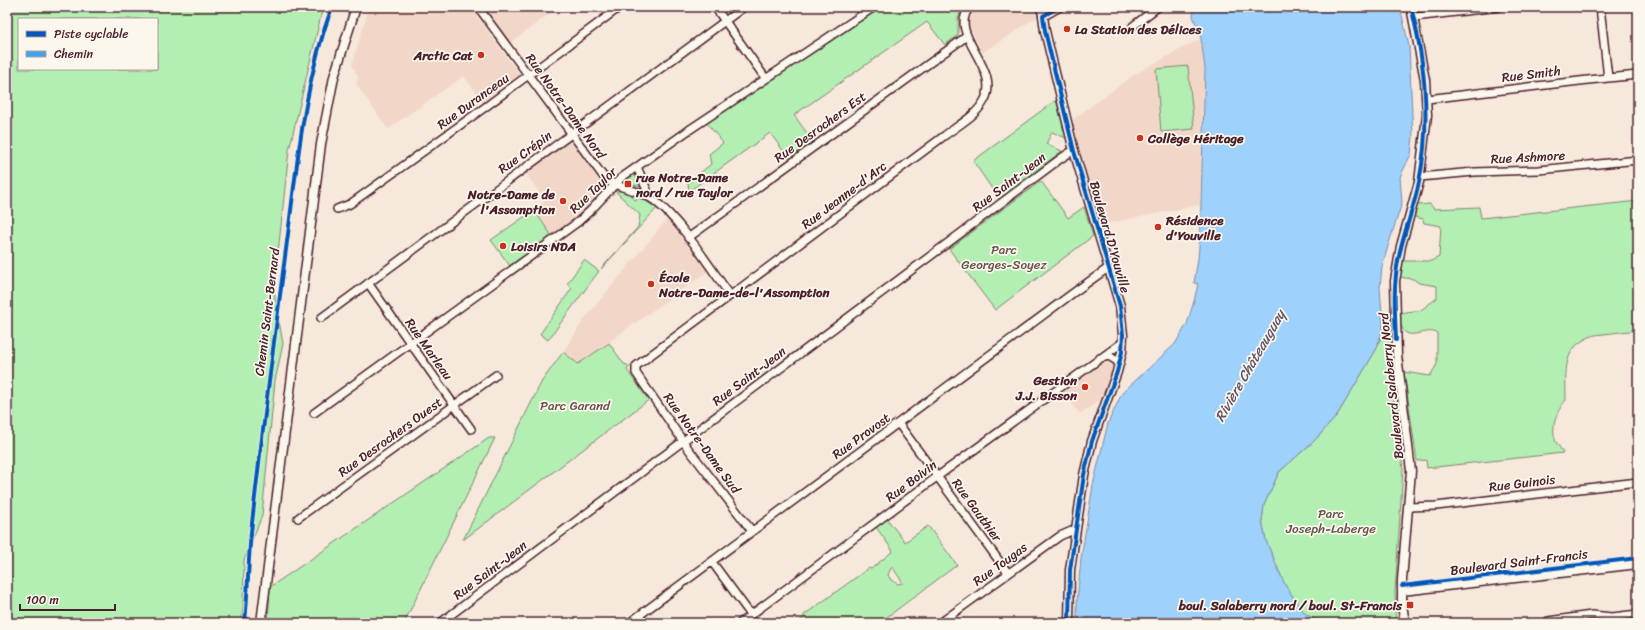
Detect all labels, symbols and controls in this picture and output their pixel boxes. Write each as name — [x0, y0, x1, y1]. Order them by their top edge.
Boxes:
legend — [18, 18, 158, 70]
place label: La Station des Délices — [1075, 18, 1202, 41]
text: Piste cyclable — [54, 23, 128, 45]
marker: La Station des Délices — [1062, 24, 1072, 34]
text: Chemin — [54, 43, 93, 65]
place label: Arctic Cat — [413, 44, 473, 67]
street label: Rue Notre-Dame Nord — [520, 48, 613, 165]
marker: Arctic Cat — [476, 50, 486, 60]
street label: Rue Smith — [1500, 59, 1562, 89]
street label: Rue Duranceau — [432, 67, 514, 135]
street label: Rue Desrochers Est — [769, 85, 871, 169]
street label: Rue Crépin — [493, 124, 557, 180]
place label: Collège Héritage — [1147, 127, 1244, 150]
marker: Collège Héritage — [1135, 133, 1145, 143]
street label: Rue Ashmore — [1490, 144, 1566, 170]
street label: Rue Saint-Jean — [967, 146, 1051, 218]
street label: Rue Jeanne-d'Arc — [796, 155, 892, 235]
street label: Rue Taylor — [564, 161, 623, 219]
place label: rue Notre-Dame nord / rue Taylor — [635, 166, 734, 204]
street label: Boulevard D'Youville — [1083, 178, 1137, 296]
marker: rue Notre-Dame nord / rue Taylor — [623, 179, 633, 189]
place label: Notre-Dame de l'Assomption — [467, 183, 556, 221]
marker: Notre-Dame de l'Assomption — [558, 196, 568, 206]
place label: Résidence d'Youville — [1165, 209, 1224, 247]
marker: Résidence d'Youville — [1153, 222, 1163, 232]
place label: Loisirs NDA — [511, 235, 576, 258]
park label: Parc Georges-Soyez — [961, 238, 1047, 276]
marker: Loisirs NDA — [498, 241, 508, 251]
street label: Chemin Saint-Bernard — [248, 246, 286, 377]
place label: École Notre-Dame-de-l'Assomption — [658, 266, 830, 304]
marker: École Notre-Dame-de-l'Assomption — [646, 279, 656, 289]
water label: Rivière Châteauguay — [1208, 304, 1293, 427]
street label: Boulevard Salaberry Nord — [1372, 311, 1410, 460]
street label: Rue Marleau — [399, 313, 459, 385]
street label: Rue Saint-Jean — [707, 340, 791, 412]
place label: Gestion J.J. Bisson — [1015, 369, 1078, 407]
marker: Gestion J.J. Bisson — [1080, 382, 1090, 392]
street label: Rue Notre-Dame Sud — [657, 388, 747, 499]
street label: Rue Desrochers Ouest — [333, 391, 447, 483]
park label: Parc Garand — [540, 394, 611, 417]
street label: Rue Provost — [827, 407, 896, 465]
street label: Rue Boivin — [880, 454, 942, 508]
street label: Rue Guinois — [1487, 468, 1557, 498]
street label: Rue Gauthier — [946, 473, 1008, 547]
park label: Parc Joseph-Laberge — [1285, 502, 1376, 540]
street label: Rue Saint-Jean — [448, 534, 532, 606]
street label: Rue Tougas — [968, 536, 1032, 592]
street label: Boulevard Saint-Francis — [1449, 542, 1590, 582]
scale bar — [20, 586, 115, 612]
text: 100 m — [26, 589, 59, 611]
place label: boul. Salaberry nord / boul. St-Francis — [1178, 594, 1403, 617]
marker: boul. Salaberry nord / boul. St-Francis — [1405, 600, 1415, 610]

